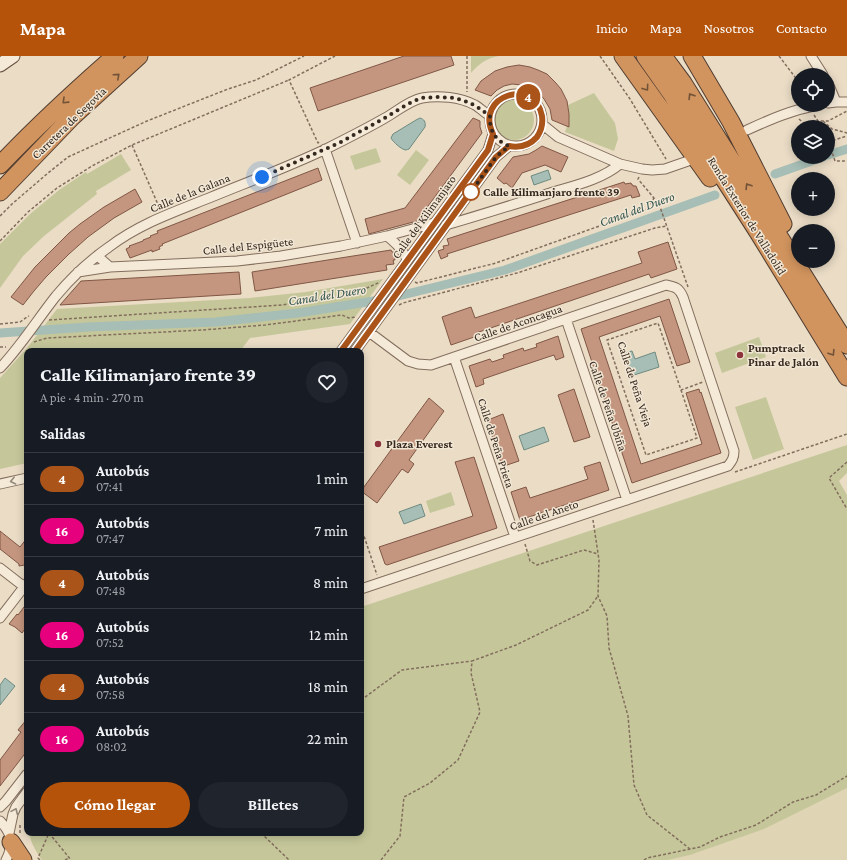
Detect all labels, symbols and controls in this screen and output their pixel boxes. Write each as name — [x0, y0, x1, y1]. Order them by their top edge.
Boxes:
text: Mapa — [20, 18, 66, 39]
text: Inicio — [596, 20, 628, 36]
text: Mapa — [650, 20, 682, 36]
text: Nosotros — [704, 20, 754, 36]
text: Contacto — [776, 20, 827, 36]
map controls — [791, 68, 835, 268]
button: locate — [791, 68, 835, 112]
one-way arrow — [113, 74, 120, 81]
one-way arrow — [641, 83, 648, 90]
street label: Carretera de Segovia — [29, 84, 109, 162]
line badge: 4 — [515, 84, 541, 110]
text: 4 — [524, 89, 532, 105]
one-way arrow — [688, 93, 696, 100]
one-way arrow — [62, 96, 70, 104]
button: layers — [791, 120, 835, 164]
street label: Ronda Exterior de Valladolid — [705, 154, 789, 278]
your location — [252, 167, 272, 187]
street label: Calle de la Galana — [148, 170, 232, 215]
street label: Calle del Kilimanjaro — [389, 172, 459, 262]
button: + — [791, 172, 835, 216]
marker: Calle Kilimanjaro frente 39 — [462, 183, 480, 201]
one-way arrow — [745, 183, 752, 190]
place label: Calle Kilimanjaro frente 39 — [483, 185, 620, 199]
water label: Canal del Duero — [597, 188, 677, 229]
button: − — [791, 224, 835, 268]
street label: Calle del Espigüete — [202, 234, 294, 258]
water label: Canal del Duero — [287, 281, 367, 309]
street label: Calle de Aconcagua — [472, 301, 564, 345]
street label: Calle de Peña Vieja — [615, 339, 656, 429]
place label: Pumptrack Pinar de Jalón — [748, 341, 819, 369]
one-way arrow — [827, 349, 834, 356]
marker: Pumptrack Pinar de Jalón — [735, 350, 745, 360]
street label: Calle de Peña Ubiña — [586, 359, 630, 453]
button: heart — [306, 361, 348, 403]
text: Calle Kilimanjaro frente 39 — [40, 364, 256, 385]
text: A pie · 4 min · 270 m — [40, 390, 144, 405]
street label: Calle de Peña Prieta — [475, 396, 517, 490]
text: Salidas — [40, 426, 85, 442]
place label: Plaza Everest — [386, 437, 453, 451]
marker: Plaza Everest — [373, 439, 383, 449]
text: Autobús — [96, 463, 149, 479]
text: 4 — [58, 471, 66, 487]
text: 1 min — [316, 471, 348, 487]
one-way arrow — [10, 476, 17, 484]
text: 07:41 — [96, 479, 123, 494]
street label: Calle del Aneto — [508, 497, 580, 533]
text: Autobús — [96, 515, 149, 531]
text: 16 — [56, 523, 68, 539]
text: 7 min — [314, 523, 348, 539]
text: 07:47 — [96, 531, 124, 546]
text: Autobús — [96, 567, 149, 583]
text: 4 — [58, 575, 66, 591]
text: 8 min — [313, 575, 348, 591]
text: 07:48 — [96, 583, 125, 598]
text: Autobús — [96, 619, 149, 635]
text: 16 — [56, 627, 68, 643]
text: 12 min — [309, 627, 348, 643]
text: 07:52 — [96, 635, 124, 650]
text: Autobús — [96, 671, 149, 687]
text: 4 — [58, 679, 66, 695]
text: 18 min — [308, 679, 348, 695]
text: 07:58 — [96, 687, 125, 702]
text: Autobús — [96, 723, 149, 739]
text: 16 — [56, 731, 68, 747]
text: 22 min — [307, 731, 348, 747]
text: 08:02 — [96, 739, 127, 754]
button: Cómo llegar — [40, 782, 190, 828]
button: Billetes — [198, 782, 348, 828]
one-way arrow — [10, 808, 18, 815]

